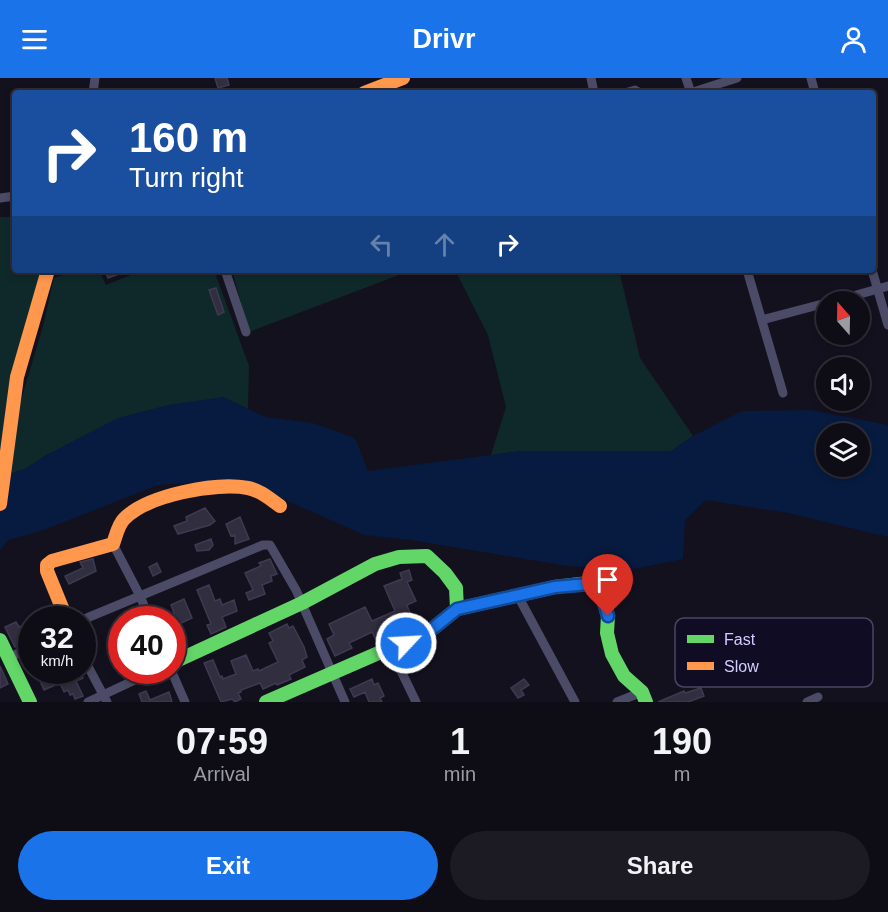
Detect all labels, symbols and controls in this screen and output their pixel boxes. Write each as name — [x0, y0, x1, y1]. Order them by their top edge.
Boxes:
icon: menu — [18, 23, 51, 56]
icon: person — [837, 23, 870, 56]
text: Drivr — [412, 24, 476, 54]
icon: right — [30, 114, 108, 192]
text: 160 m — [129, 114, 248, 161]
text: Turn right — [129, 163, 244, 193]
icon: left — [365, 228, 398, 261]
icon: ahead — [428, 228, 461, 261]
icon: right — [491, 228, 524, 261]
north arrow — [816, 291, 870, 345]
map controls — [816, 291, 870, 477]
button: sound — [816, 357, 870, 411]
button: layers — [816, 423, 870, 477]
pin — [582, 554, 633, 616]
icon: arrive — [591, 563, 624, 596]
speed limit sign: 40 — [108, 606, 186, 684]
position arrow — [374, 611, 438, 675]
legend — [675, 618, 873, 687]
text: 32 — [40, 621, 74, 654]
text: Fast — [724, 631, 756, 648]
text: km/h — [41, 652, 73, 669]
text: Slow — [724, 658, 759, 675]
text: 07:59 — [176, 721, 268, 762]
text: 1 — [450, 721, 470, 762]
text: 190 — [652, 721, 712, 762]
text: Arrival — [194, 763, 250, 785]
text: min — [444, 763, 476, 785]
text: m — [674, 763, 690, 785]
button: Exit — [18, 831, 438, 900]
button: Share — [450, 831, 870, 900]

